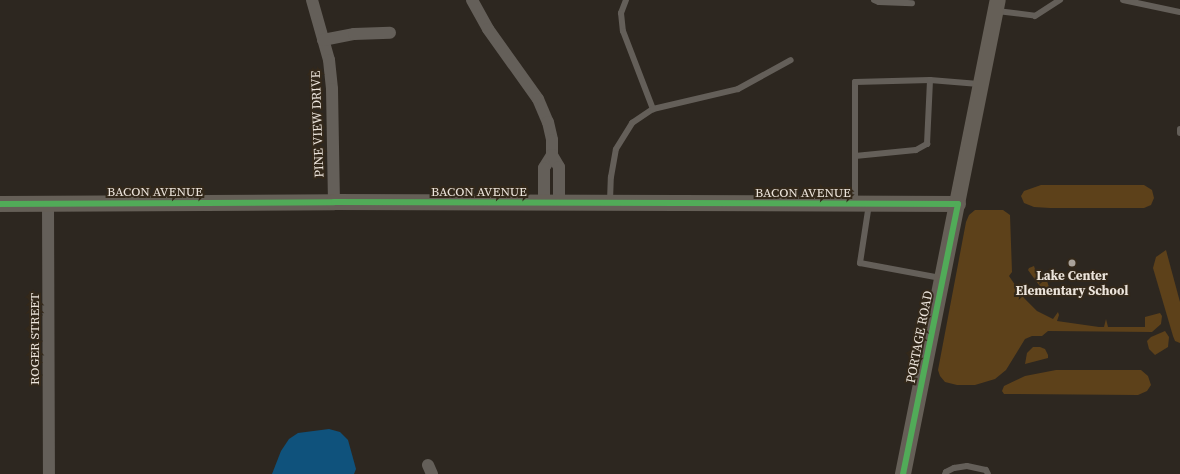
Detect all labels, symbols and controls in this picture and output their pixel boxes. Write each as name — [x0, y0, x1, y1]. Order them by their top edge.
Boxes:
street label: PINE VIEW DRIVE — [308, 70, 328, 178]
street label: BACON AVENUE — [107, 184, 203, 200]
street label: BACON AVENUE — [431, 184, 527, 200]
street label: BACON AVENUE — [755, 185, 851, 201]
marker: Lake Center Elementary School — [1067, 258, 1077, 268]
place label: Lake Center Elementary School — [1015, 269, 1129, 300]
street label: PORTAGE ROAD — [903, 289, 937, 385]
street label: ROGER STREET — [27, 293, 43, 385]

